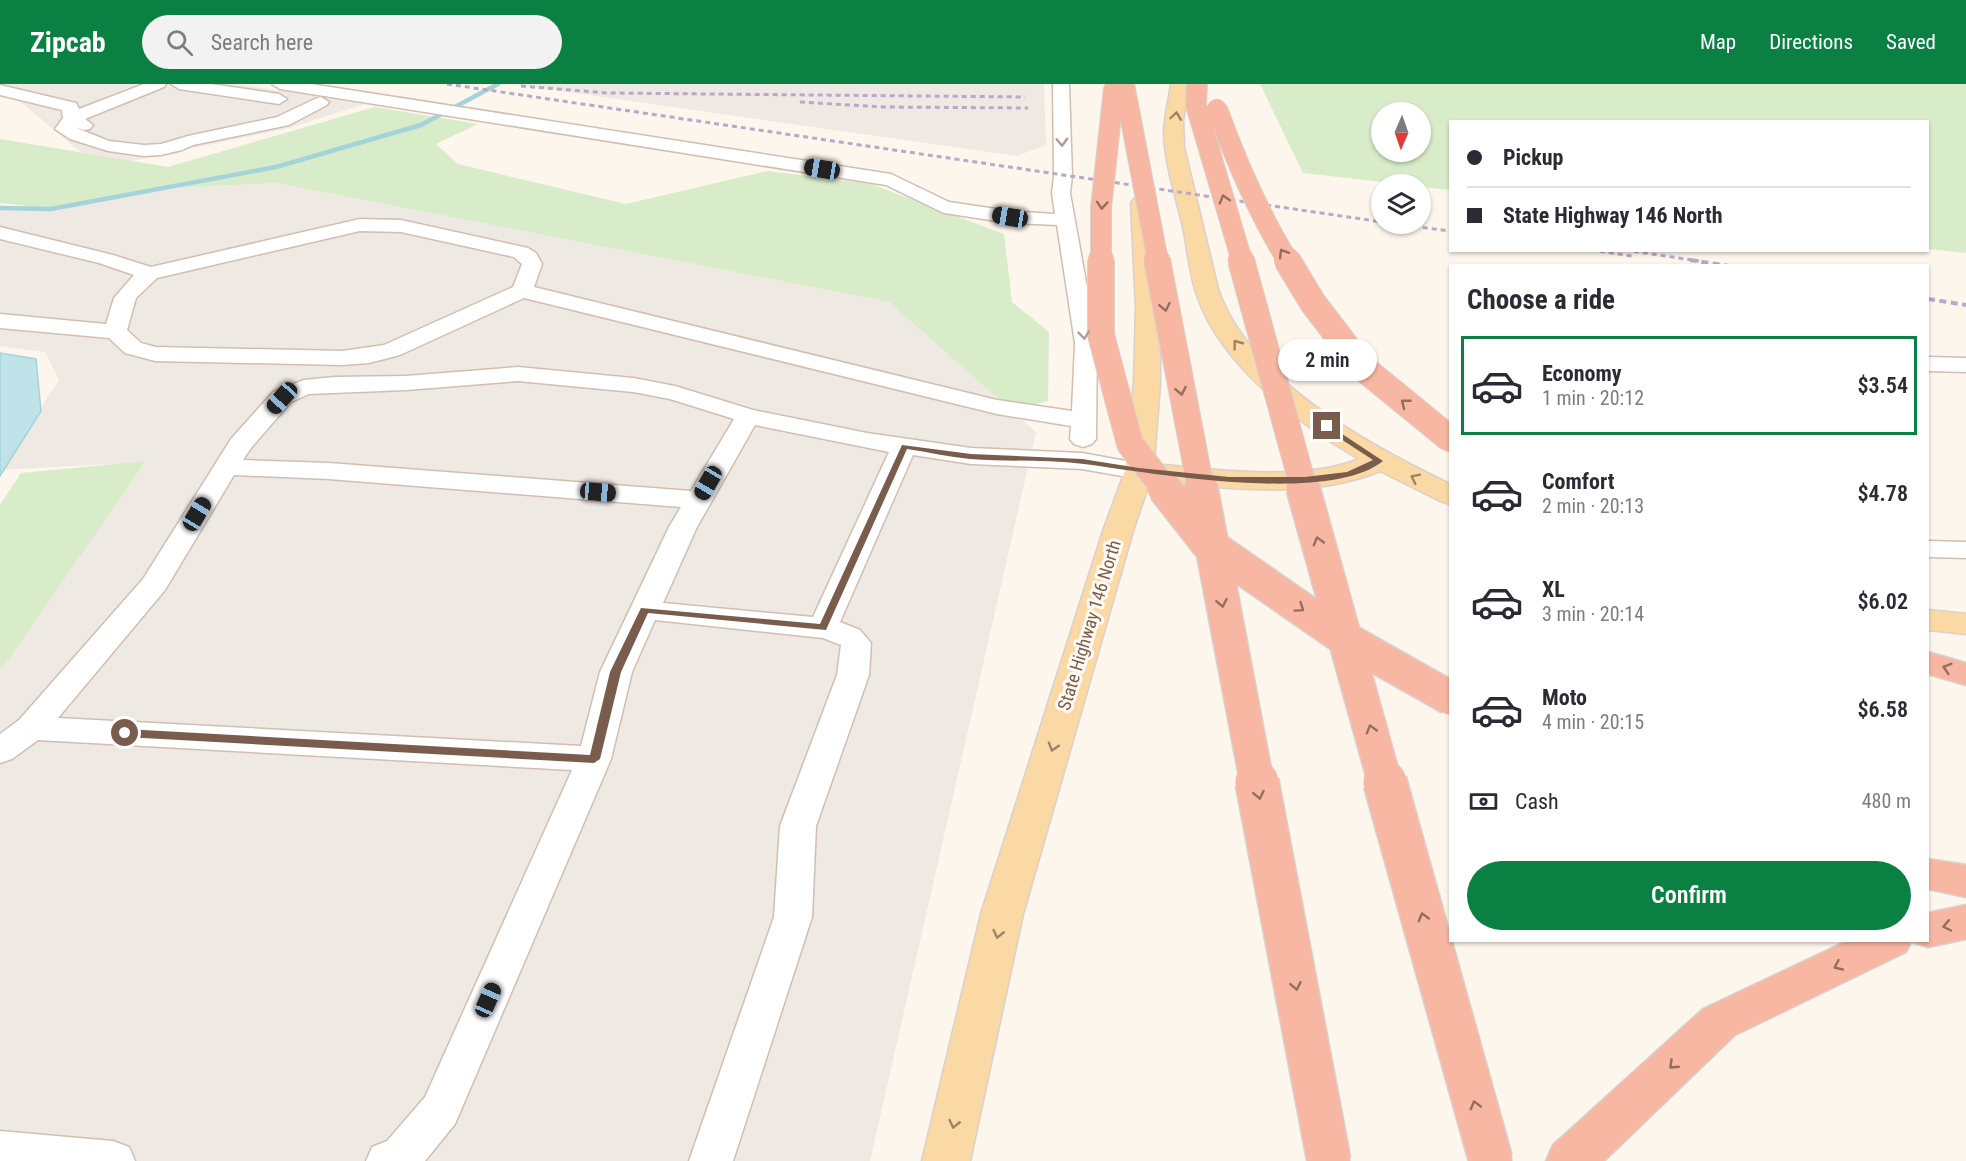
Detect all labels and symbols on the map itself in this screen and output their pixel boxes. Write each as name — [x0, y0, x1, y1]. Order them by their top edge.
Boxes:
north arrow — [1371, 102, 1431, 162]
one-way arrow — [1169, 111, 1181, 121]
one-way arrow — [1056, 138, 1069, 147]
car — [803, 157, 841, 181]
one-way arrow — [1219, 194, 1231, 205]
one-way arrow — [1096, 200, 1109, 209]
car — [991, 205, 1029, 229]
one-way arrow — [1278, 249, 1290, 259]
one-way arrow — [1158, 301, 1171, 311]
one-way arrow — [1077, 331, 1090, 340]
callout: 2 min — [1278, 339, 1376, 381]
one-way arrow — [1233, 340, 1244, 351]
car — [263, 379, 301, 417]
one-way arrow — [1174, 386, 1187, 396]
one-way arrow — [1401, 399, 1412, 410]
route end — [1313, 412, 1340, 439]
car — [691, 463, 725, 503]
one-way arrow — [1410, 474, 1421, 485]
car — [579, 481, 617, 503]
car — [180, 494, 214, 534]
one-way arrow — [1313, 536, 1326, 546]
street label: State Highway 146 North — [1053, 537, 1125, 713]
one-way arrow — [1215, 598, 1228, 608]
one-way arrow — [1294, 601, 1305, 612]
one-way arrow — [1942, 663, 1953, 675]
route start — [111, 719, 138, 746]
one-way arrow — [1366, 724, 1378, 735]
one-way arrow — [1048, 741, 1060, 752]
one-way arrow — [1252, 789, 1265, 799]
one-way arrow — [1418, 912, 1431, 922]
one-way arrow — [1942, 919, 1952, 932]
one-way arrow — [992, 929, 1005, 939]
one-way arrow — [1834, 958, 1845, 970]
car — [472, 980, 504, 1020]
one-way arrow — [1289, 981, 1302, 991]
one-way arrow — [1669, 1058, 1680, 1069]
one-way arrow — [1470, 1100, 1482, 1110]
one-way arrow — [949, 1119, 962, 1129]

